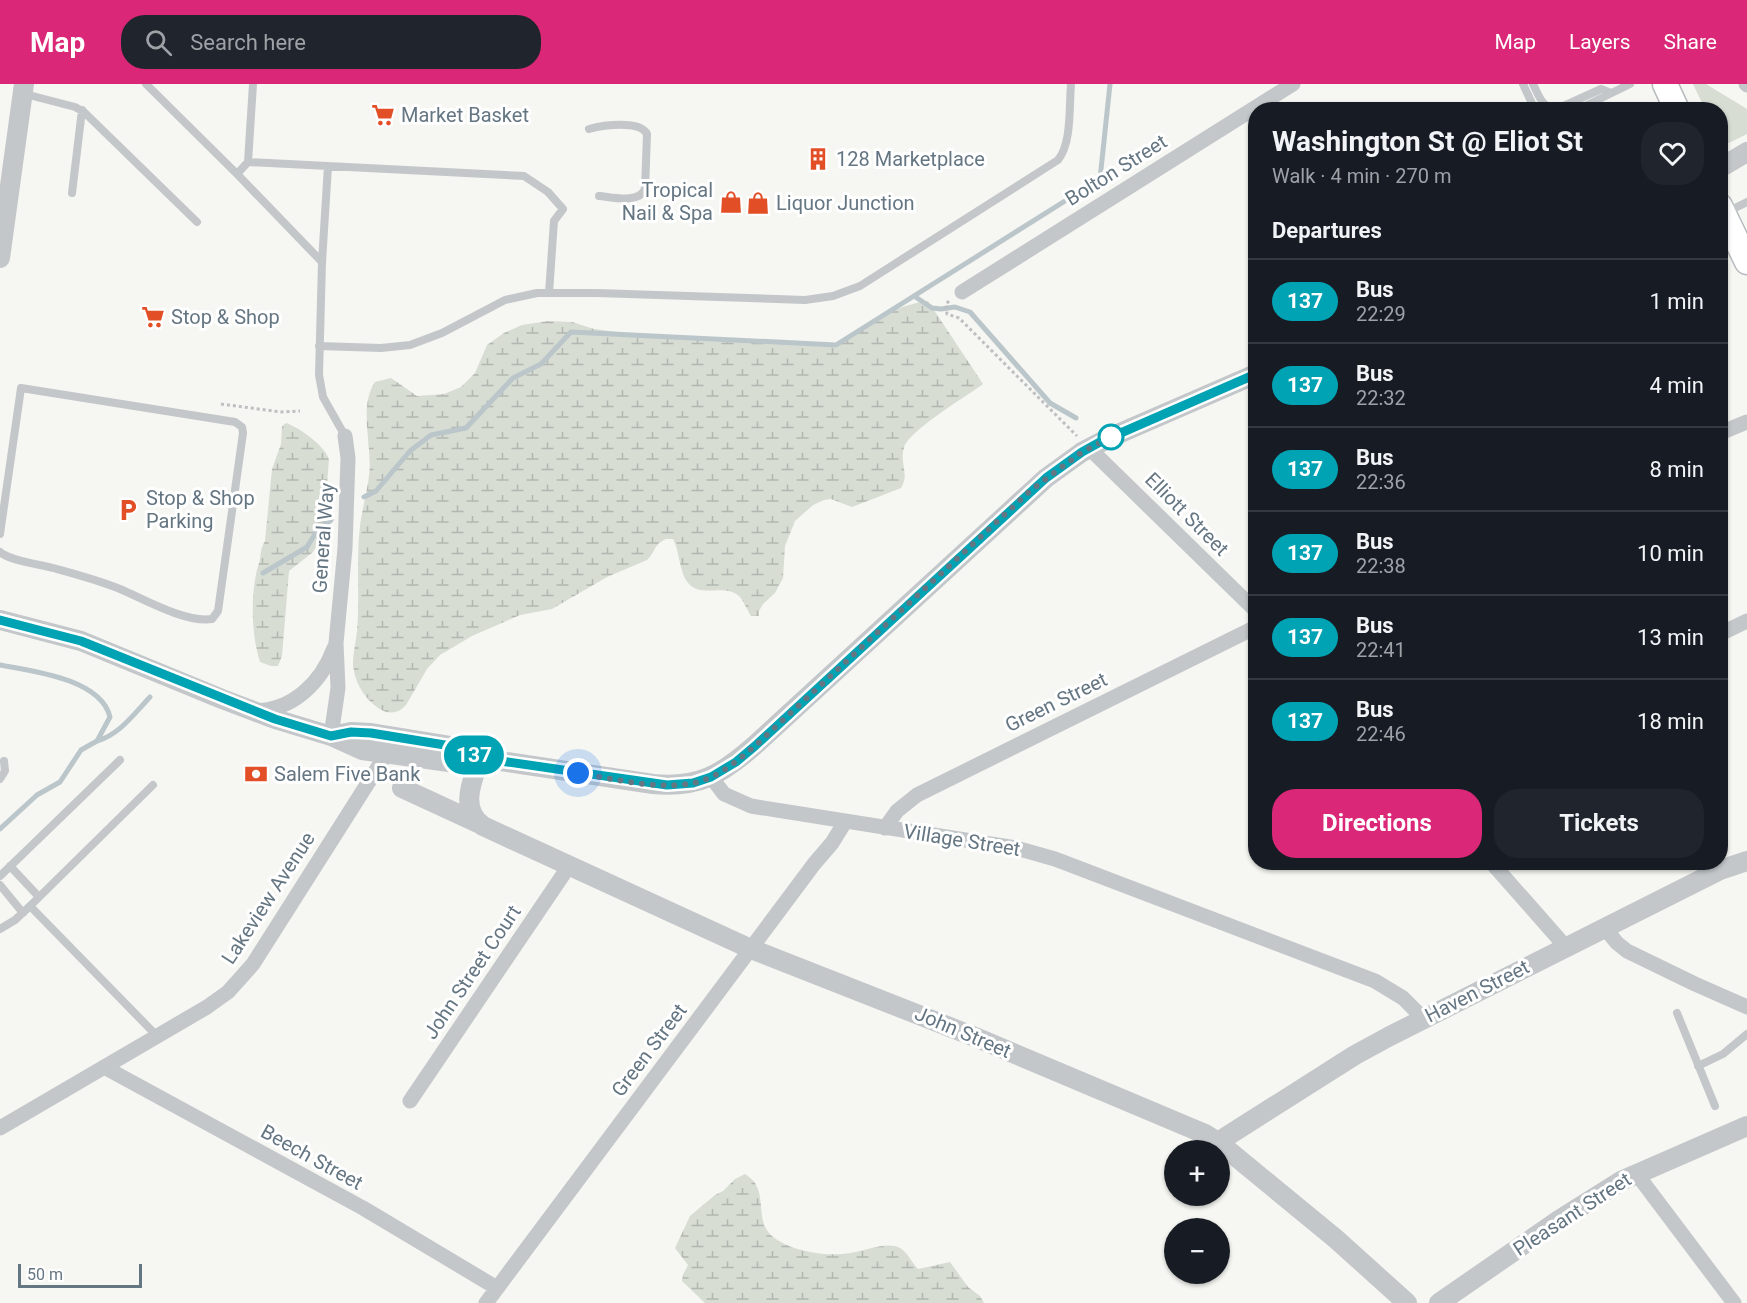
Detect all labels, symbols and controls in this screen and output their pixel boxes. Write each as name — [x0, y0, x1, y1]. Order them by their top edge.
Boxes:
search box — [121, 15, 541, 69]
text: Map — [30, 26, 85, 59]
icon: search — [142, 26, 175, 59]
text: Search here — [190, 30, 306, 55]
text: Map — [1494, 30, 1536, 54]
text: Layers — [1569, 30, 1630, 54]
text: Share — [1663, 30, 1717, 54]
supermarket icon: Market Basket — [370, 102, 396, 128]
place label: Market Basket — [401, 103, 529, 127]
button: heart — [1641, 122, 1704, 185]
text: Washington St @ Eliot St — [1272, 125, 1583, 158]
street label: Bolton Street — [1061, 129, 1171, 211]
building icon: 128 Marketplace — [805, 146, 831, 172]
place label: 128 Marketplace — [836, 147, 985, 171]
text: Walk · 4 min · 270 m — [1272, 164, 1451, 188]
place label: Tropical Nail & Spa — [622, 178, 713, 225]
shop icon: Tropical Nail & Spa — [718, 189, 744, 215]
shop icon: Liquor Junction — [745, 190, 771, 216]
place label: Liquor Junction — [776, 191, 915, 215]
text: Departures — [1272, 218, 1382, 243]
text: Bus — [1356, 277, 1394, 302]
text: 137 — [1287, 289, 1323, 313]
text: 1 min — [1649, 289, 1704, 314]
text: 22:29 — [1356, 302, 1406, 326]
supermarket icon: Stop & Shop — [140, 304, 166, 330]
place label: Stop & Shop — [171, 305, 280, 329]
text: Bus — [1356, 361, 1394, 386]
text: 137 — [1287, 373, 1323, 397]
text: 4 min — [1649, 373, 1704, 398]
text: 22:32 — [1356, 386, 1406, 410]
unlabelled marker — [1098, 424, 1124, 450]
text: Bus — [1356, 445, 1394, 470]
text: 137 — [1287, 457, 1323, 481]
text: 8 min — [1649, 457, 1704, 482]
street label: Elliott Street — [1140, 467, 1234, 561]
text: 22:36 — [1356, 470, 1406, 494]
street label: General Way — [307, 481, 339, 594]
place label: Stop & Shop Parking — [146, 486, 255, 533]
parking icon: Stop & Shop Parking — [115, 497, 141, 523]
text: Bus — [1356, 529, 1394, 554]
text: 137 — [1287, 541, 1323, 565]
text: 10 min — [1637, 541, 1704, 566]
text: 22:38 — [1356, 554, 1406, 578]
text: Bus — [1356, 613, 1394, 638]
text: 137 — [1287, 625, 1323, 649]
text: 13 min — [1637, 625, 1704, 650]
text: 22:41 — [1356, 638, 1406, 662]
street label: Green Street — [1001, 667, 1111, 737]
text: Bus — [1356, 697, 1394, 722]
text: 137 — [1287, 709, 1323, 733]
text: 18 min — [1637, 709, 1704, 734]
text: 22:46 — [1356, 722, 1406, 746]
line badge: 137 — [440, 736, 508, 774]
text: 137 — [456, 743, 492, 767]
your location — [563, 758, 593, 788]
bank icon: Salem Five Bank — [243, 761, 269, 787]
place label: Salem Five Bank — [274, 762, 421, 786]
button: Directions — [1272, 789, 1482, 858]
button: Tickets — [1494, 789, 1704, 858]
street label: Village Street — [902, 819, 1022, 861]
street label: Lakeview Avenue — [216, 827, 320, 969]
street label: John Street Court — [418, 900, 526, 1044]
street label: Haven Street — [1421, 954, 1533, 1028]
street label: Green Street — [606, 999, 692, 1101]
street label: John Street — [911, 1001, 1015, 1063]
street label: Beech Street — [257, 1119, 367, 1195]
map controls — [1164, 1140, 1230, 1284]
button: + — [1164, 1140, 1230, 1206]
street label: Pleasant Street — [1509, 1167, 1635, 1261]
button: − — [1164, 1218, 1230, 1284]
scale bar — [18, 1261, 142, 1288]
text: 50 m — [27, 1265, 63, 1284]

